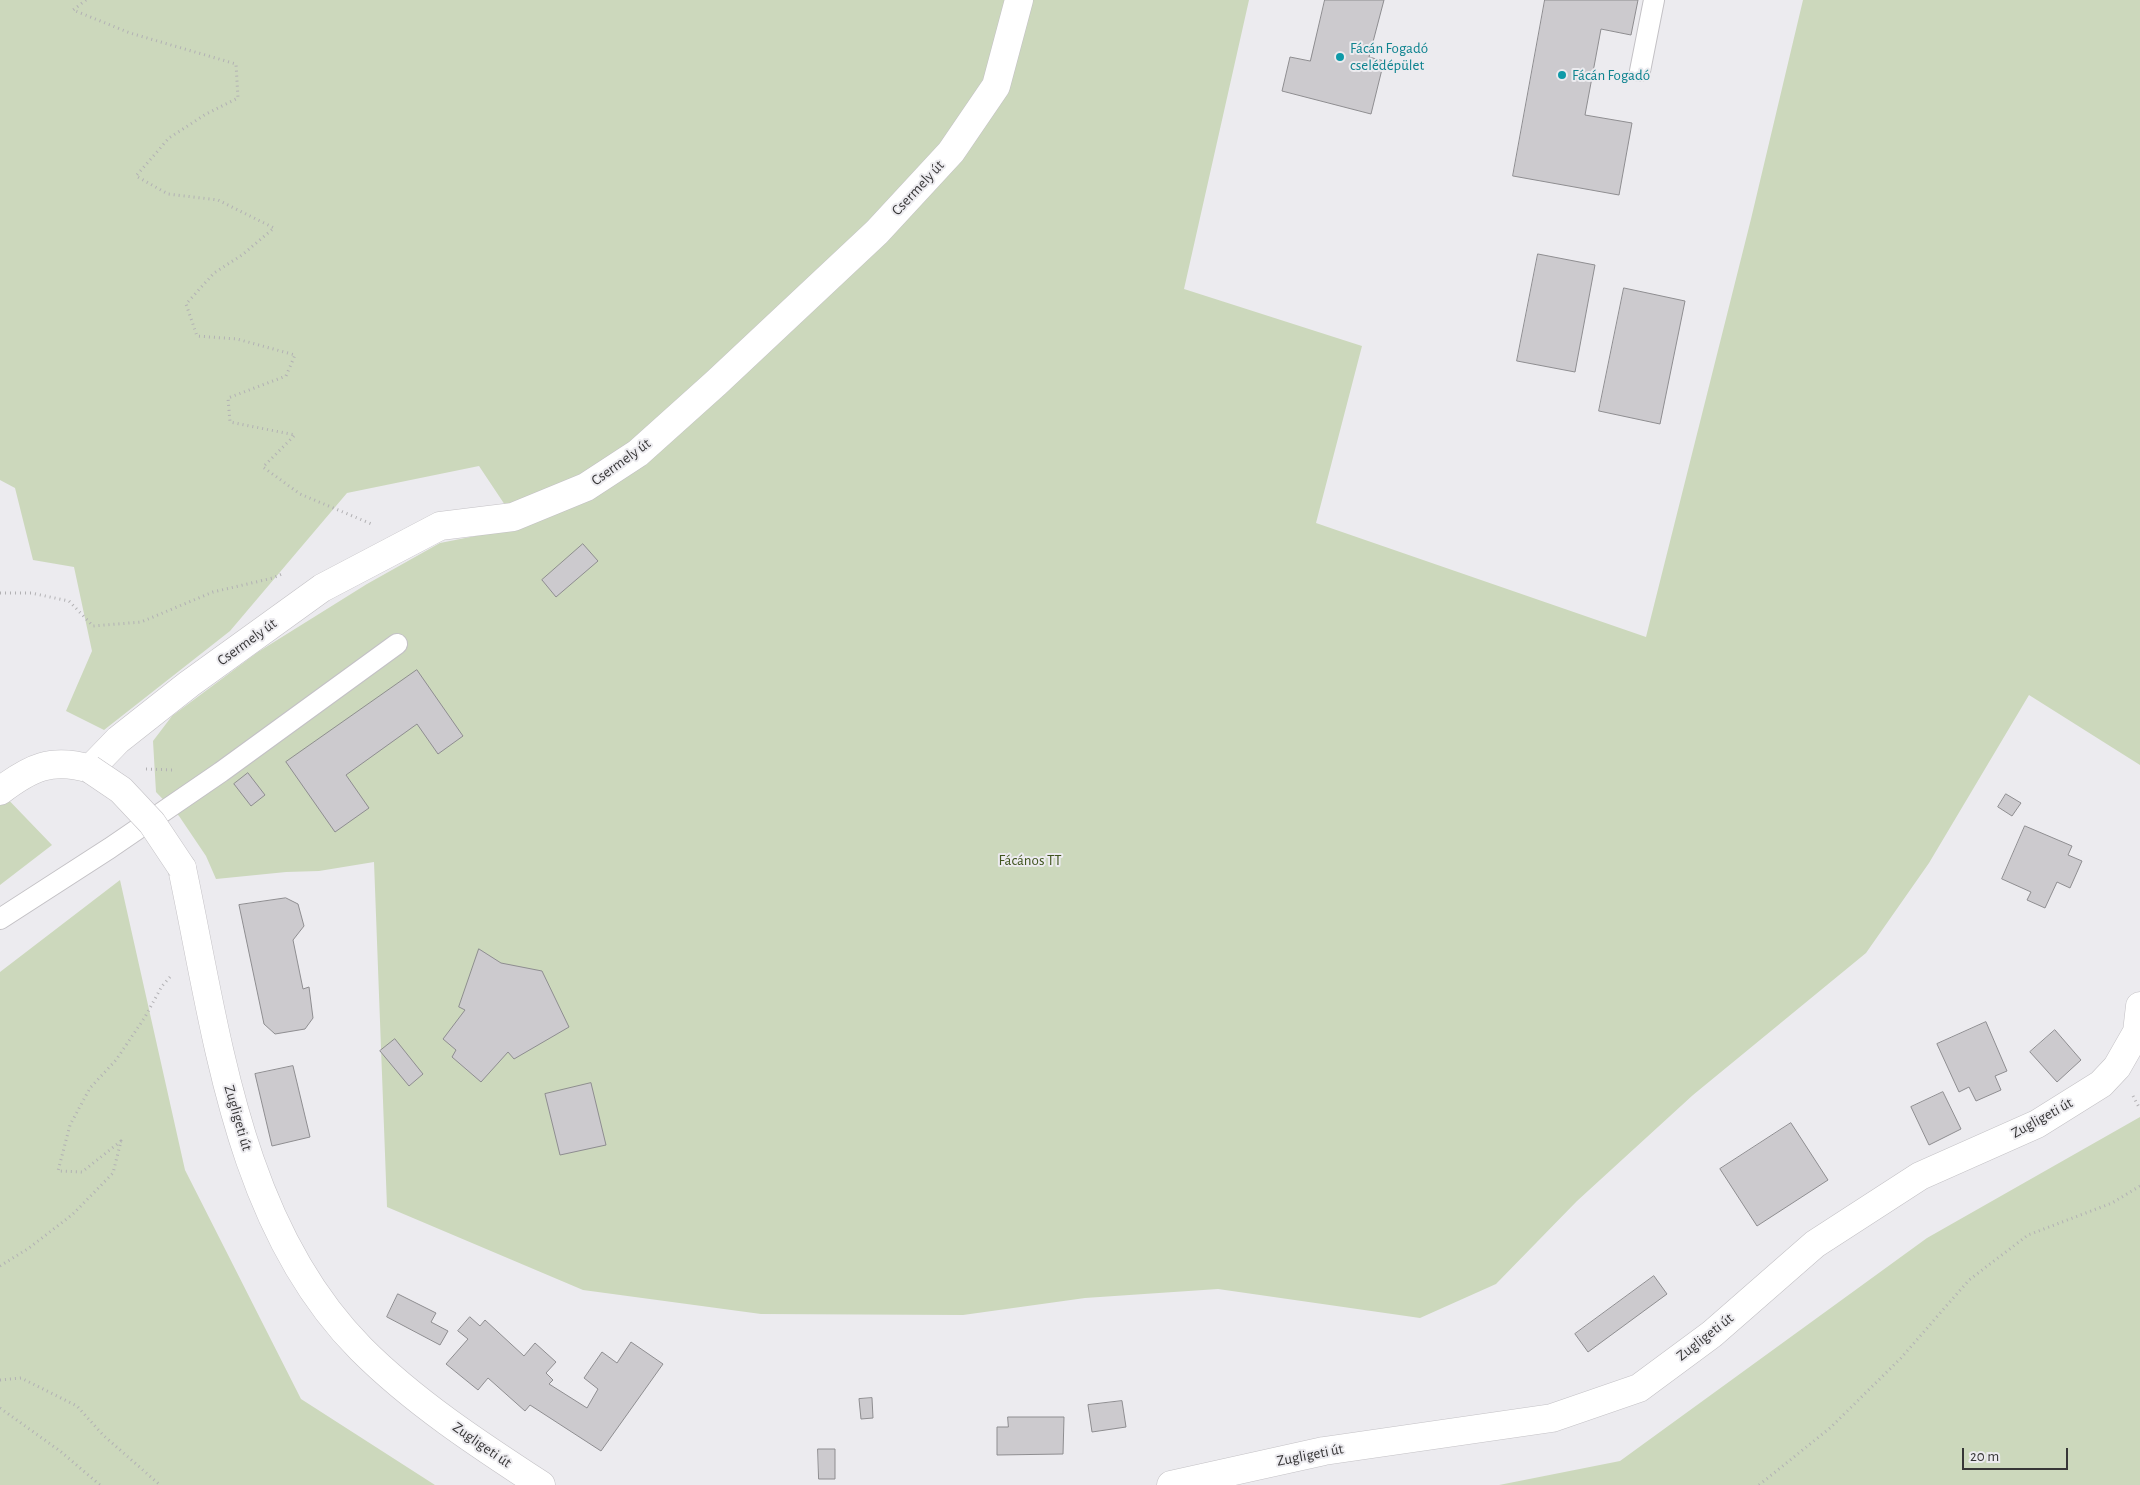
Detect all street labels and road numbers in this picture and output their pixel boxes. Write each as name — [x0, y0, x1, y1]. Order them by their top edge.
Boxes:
street label: Csermely út — [888, 157, 948, 219]
street label: Csermely út — [588, 434, 654, 490]
street label: Csermely út — [214, 614, 280, 670]
street label: Zugligeti út — [220, 1083, 256, 1153]
street label: Zugligeti út — [2008, 1094, 2076, 1142]
street label: Zugligeti út — [1673, 1309, 1737, 1365]
street label: Zugligeti út — [449, 1418, 515, 1472]
street label: Zugligeti út — [1275, 1440, 1345, 1470]

